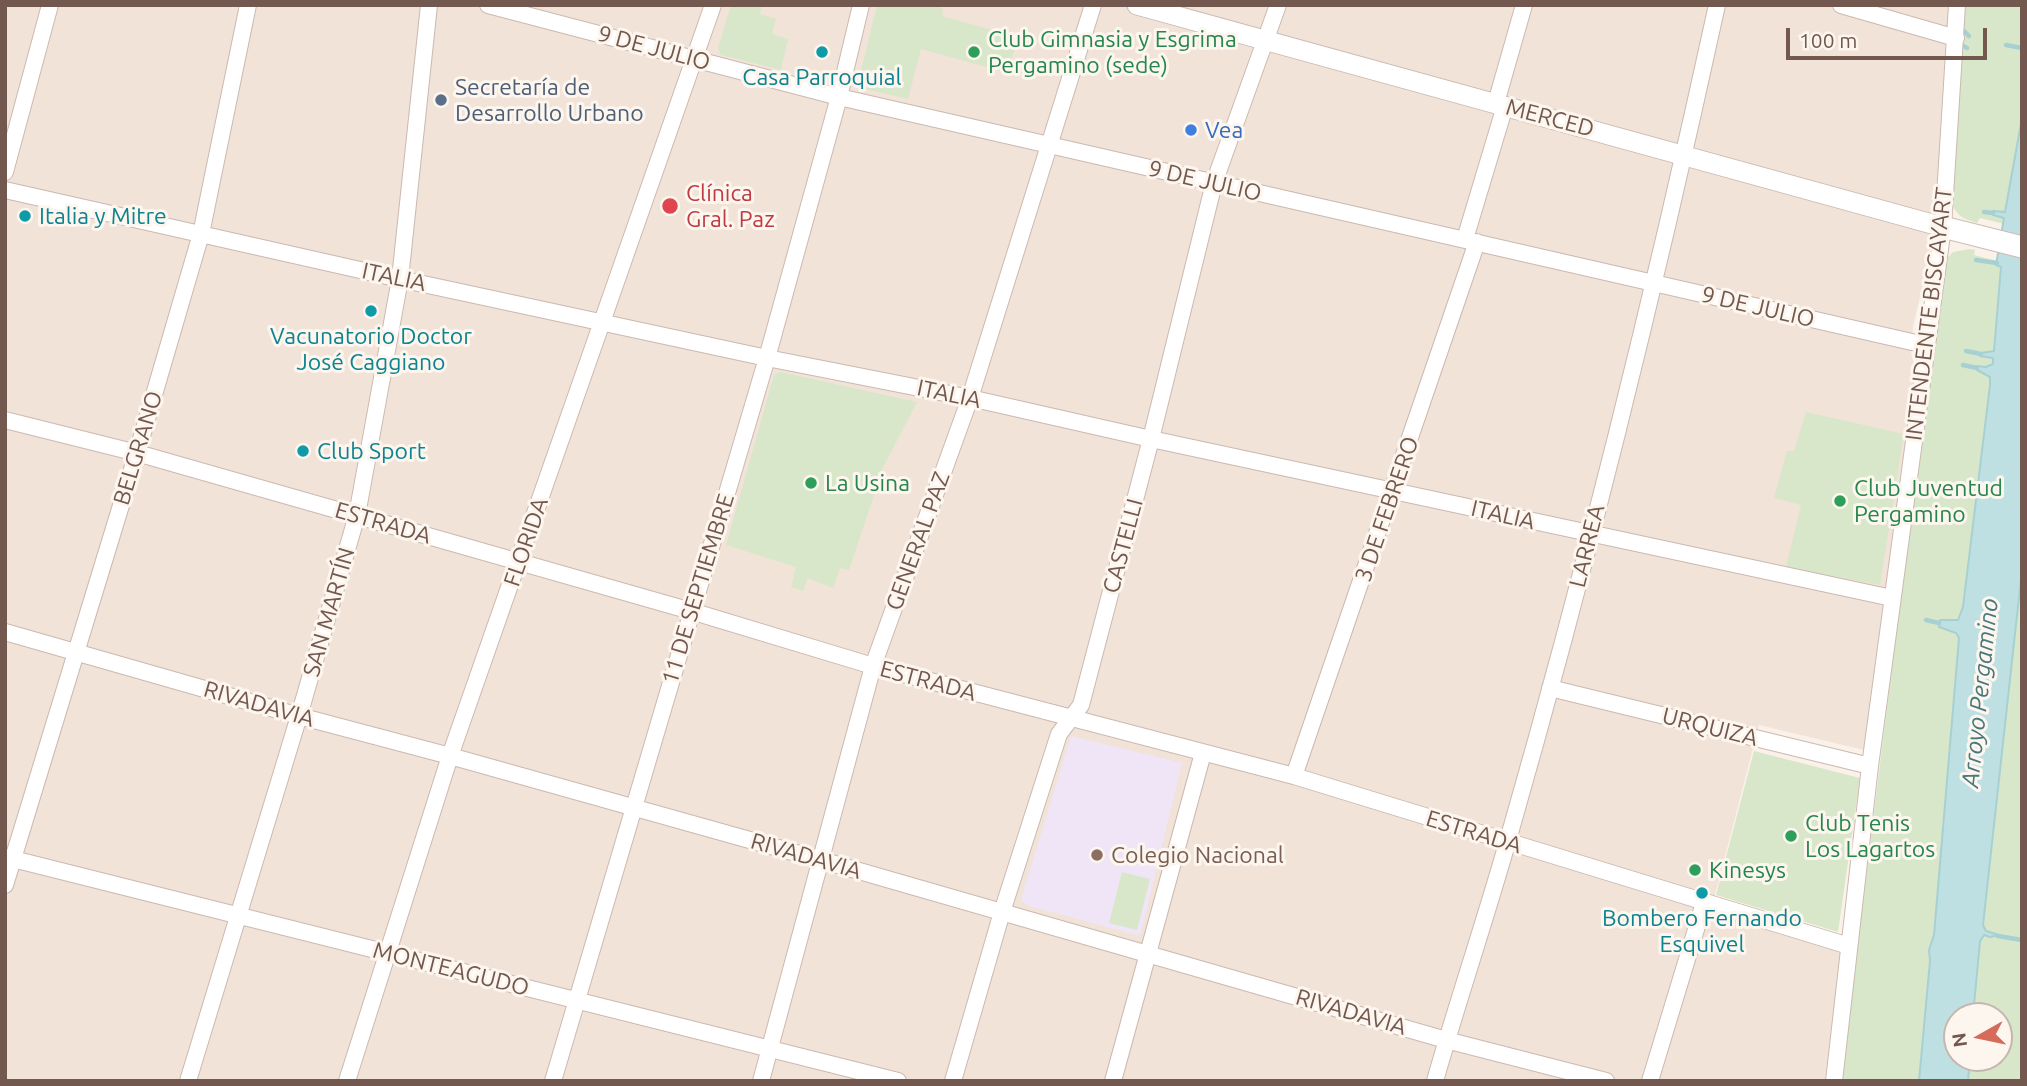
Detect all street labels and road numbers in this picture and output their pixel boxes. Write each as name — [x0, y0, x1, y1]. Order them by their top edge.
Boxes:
street label: 9 DE JULIO — [595, 20, 713, 76]
street label: MERCED — [1503, 93, 1597, 143]
street label: 9 DE JULIO — [1146, 155, 1264, 207]
street label: INTENDENTE BISCAYART — [1900, 186, 1958, 442]
street label: ITALIA — [359, 257, 429, 297]
street label: 9 DE JULIO — [1699, 281, 1817, 333]
street label: ITALIA — [914, 374, 984, 414]
street label: BELGRANO — [108, 388, 168, 508]
street label: 3 DE FEBRERO — [1349, 433, 1425, 585]
street label: GENERAL PAZ — [880, 468, 956, 614]
street label: 11 DE SEPTIEMBRE — [656, 490, 740, 688]
street label: FLORIDA — [498, 494, 554, 590]
street label: ITALIA — [1468, 494, 1538, 536]
street label: ESTRADA — [332, 496, 434, 550]
street label: CASTELLI — [1097, 496, 1149, 596]
street label: LARREA — [1563, 502, 1611, 590]
street label: SAN MARTÍN — [297, 544, 361, 680]
street label: ESTRADA — [877, 655, 979, 707]
street label: RIVADAVIA — [200, 675, 318, 733]
street label: URQUIZA — [1659, 702, 1761, 752]
street label: ESTRADA — [1423, 804, 1525, 860]
street label: RIVADAVIA — [747, 827, 865, 885]
street label: MONTEAGUDO — [370, 936, 532, 1002]
street label: RIVADAVIA — [1292, 983, 1410, 1041]

